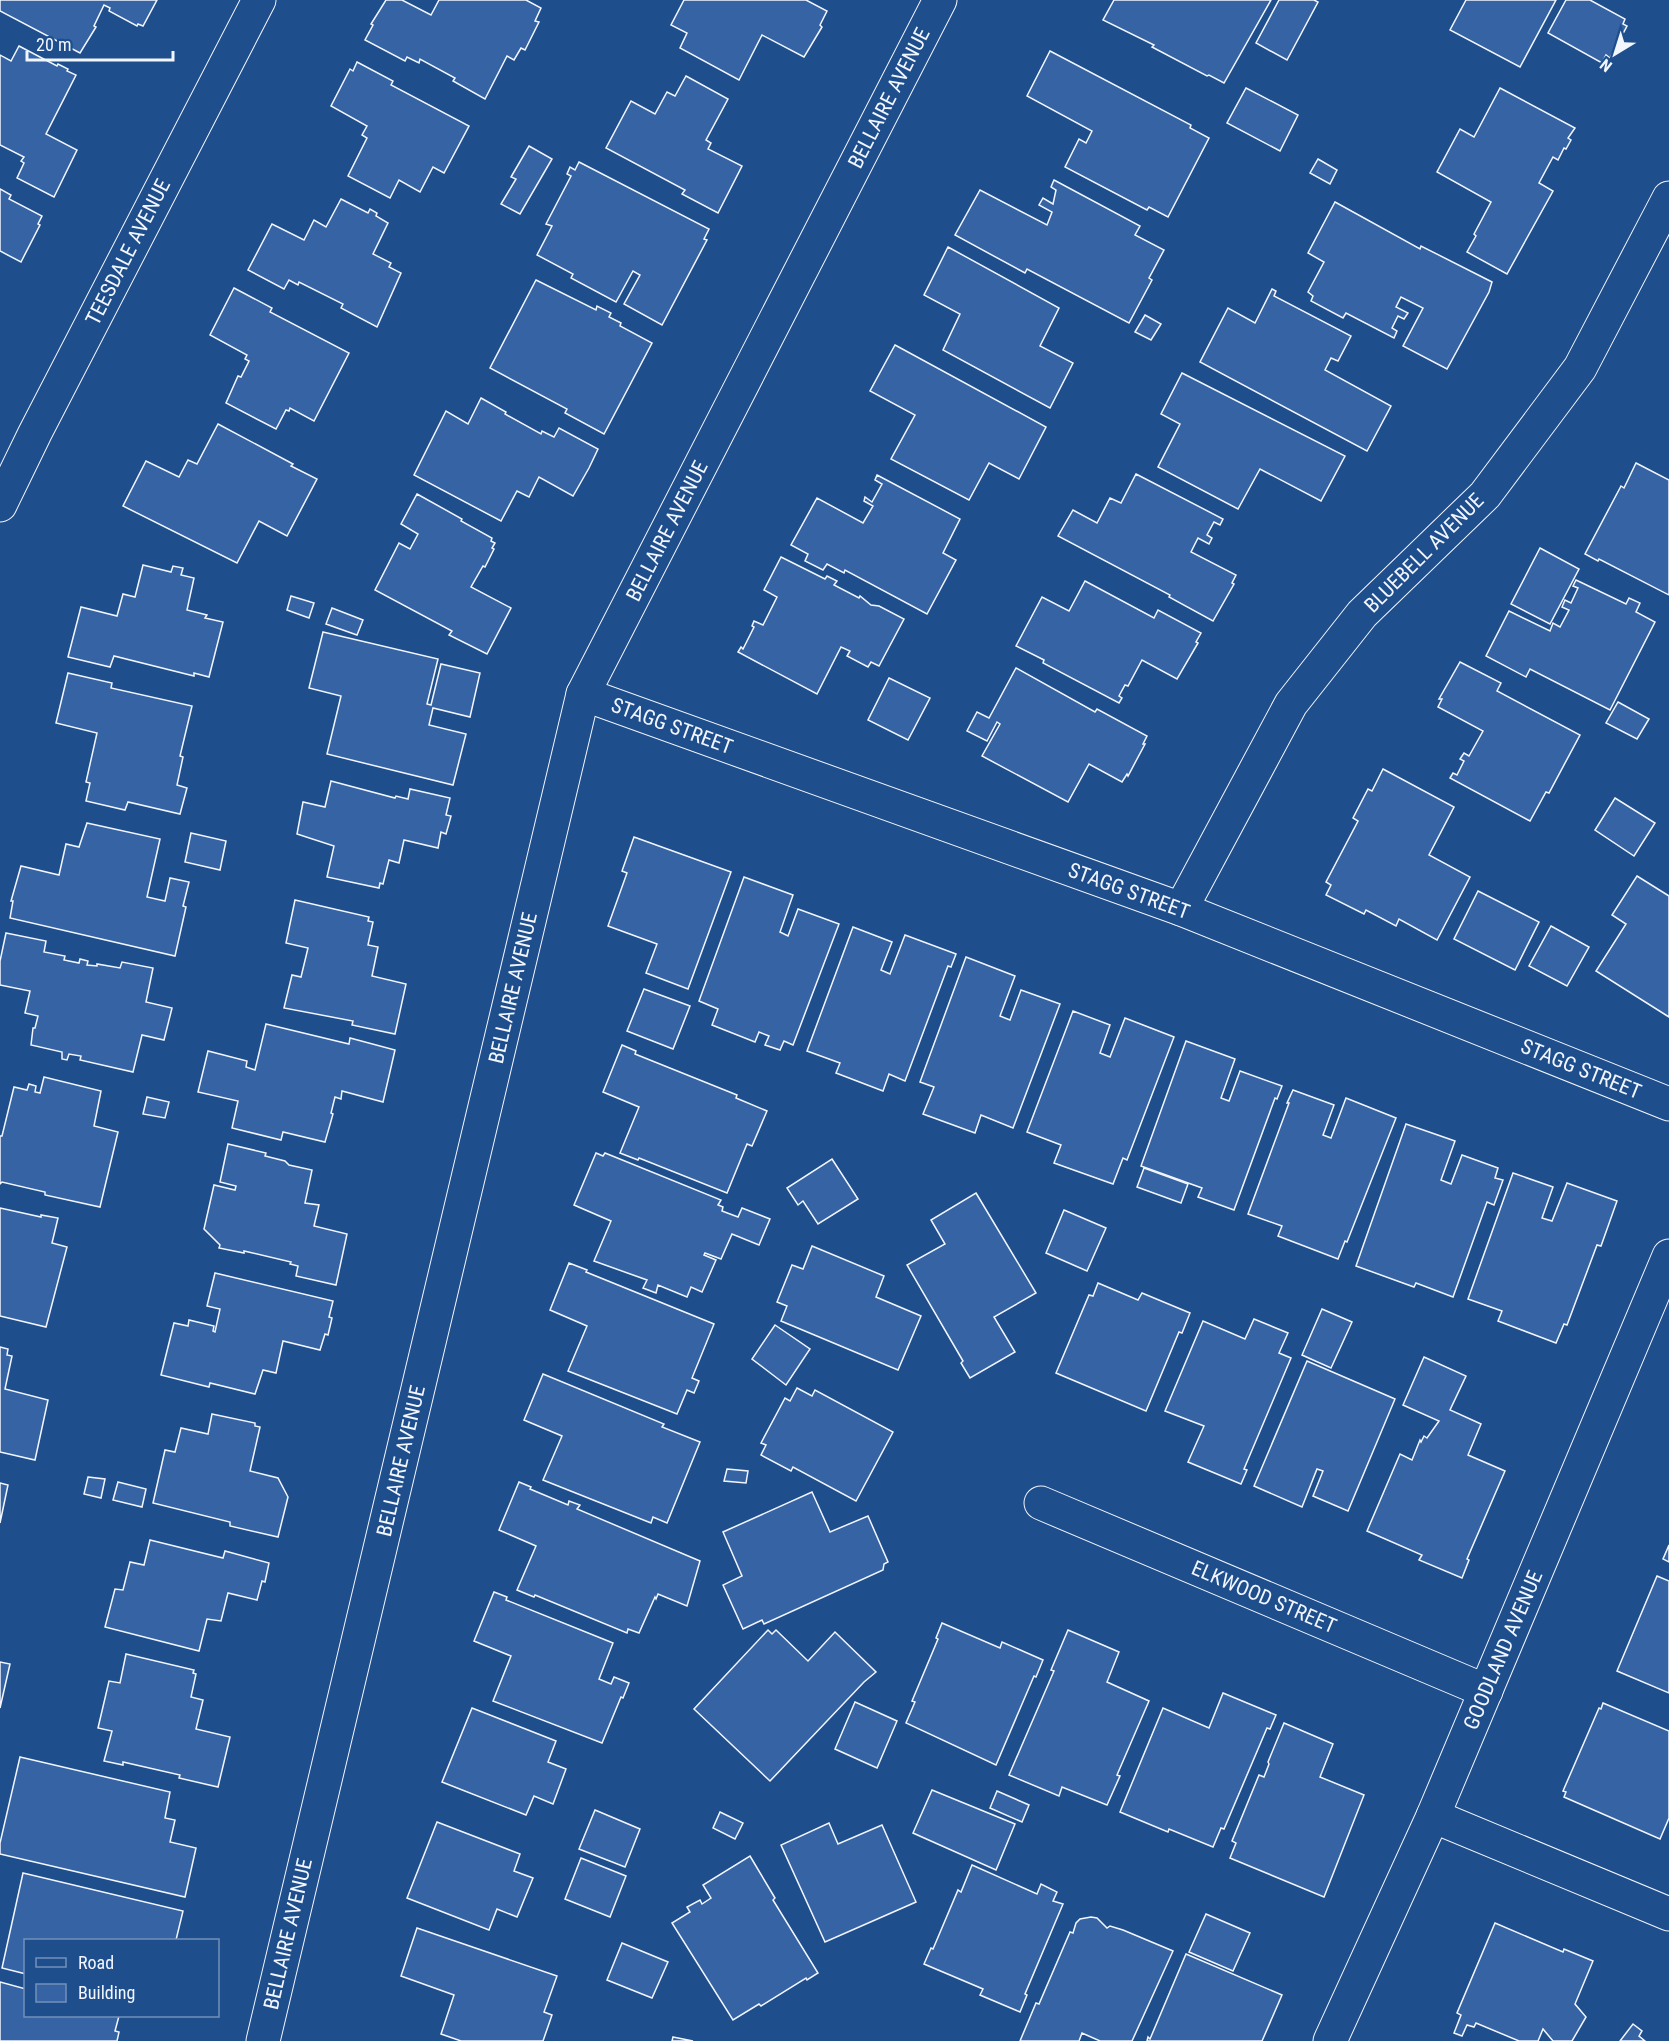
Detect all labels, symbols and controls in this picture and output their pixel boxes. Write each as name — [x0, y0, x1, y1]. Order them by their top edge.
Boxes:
scale bar — [27, 24, 172, 62]
street label: BELLAIRE AVENUE — [843, 24, 935, 172]
north arrow — [1585, 24, 1645, 84]
text: 20 m — [36, 34, 71, 55]
text: N — [1596, 55, 1616, 76]
street label: TEESDALE AVENUE — [81, 175, 175, 329]
street label: BELLAIRE AVENUE — [621, 457, 713, 605]
street label: BLUEBELL AVENUE — [1359, 488, 1489, 618]
street label: STAGG STREET — [608, 693, 736, 759]
street label: STAGG STREET — [1065, 858, 1193, 924]
street label: BELLAIRE AVENUE — [484, 910, 542, 1066]
street label: STAGG STREET — [1517, 1034, 1645, 1104]
street label: BELLAIRE AVENUE — [372, 1383, 430, 1539]
street label: ELKWOOD STREET — [1188, 1556, 1340, 1638]
street label: GOODLAND AVENUE — [1459, 1567, 1547, 1733]
street label: BELLAIRE AVENUE — [259, 1856, 317, 2012]
legend — [24, 1939, 219, 2017]
text: Road — [78, 1952, 114, 1973]
text: Building — [78, 1982, 135, 2003]

